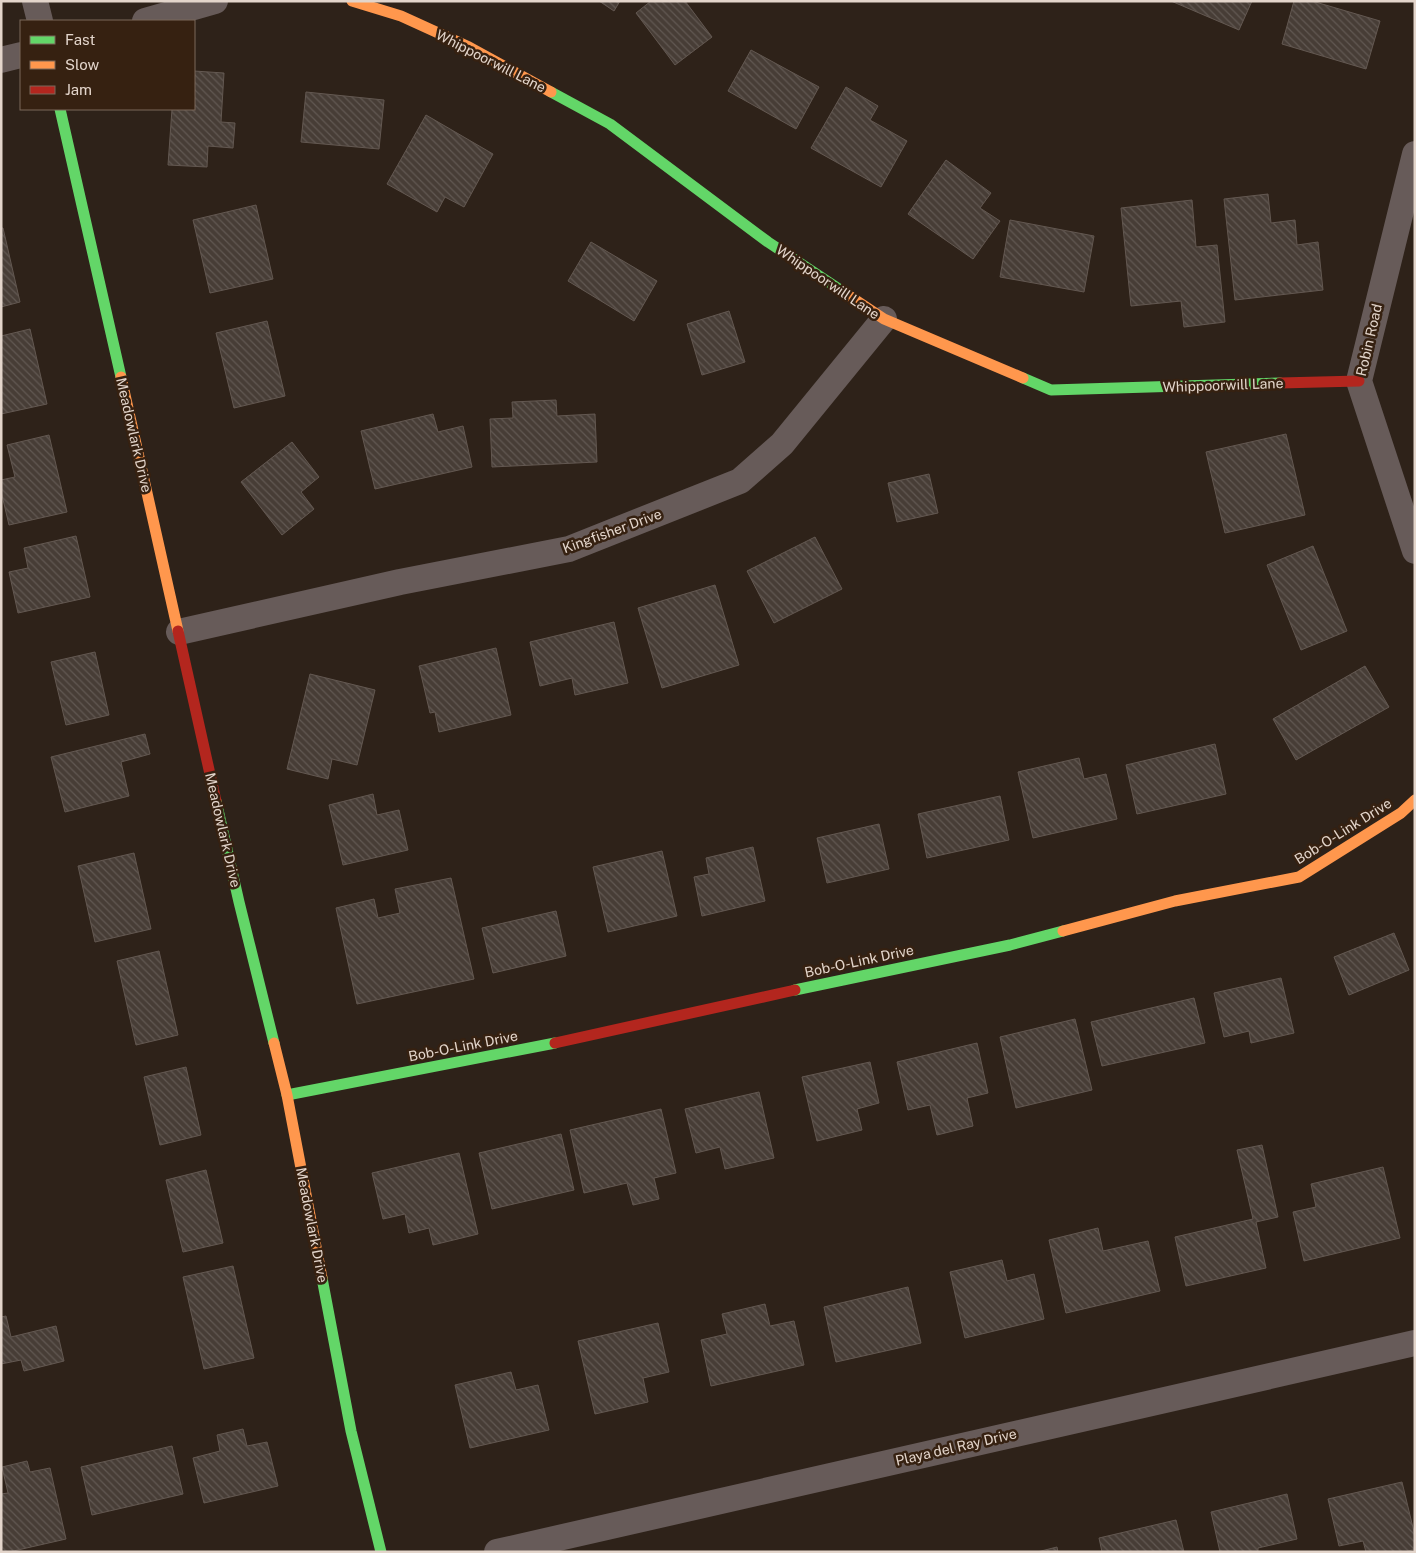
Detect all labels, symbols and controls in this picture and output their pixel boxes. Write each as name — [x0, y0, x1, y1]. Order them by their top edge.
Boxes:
legend — [20, 20, 195, 110]
street label: Whippoorwill Lane — [434, 26, 549, 96]
text: Fast — [65, 31, 95, 48]
text: Slow — [65, 56, 100, 73]
text: Jam — [65, 81, 92, 98]
street label: Whippoorwill Lane — [773, 242, 883, 322]
street label: Robin Road — [1353, 302, 1385, 378]
street label: Whippoorwill Lane — [1162, 375, 1284, 395]
street label: Meadowlark Drive — [113, 376, 155, 494]
street label: Kingfisher Drive — [560, 506, 664, 556]
street label: Meadowlark Drive — [202, 771, 244, 889]
street label: Bob-O-Link Drive — [1292, 795, 1394, 867]
street label: Bob-O-Link Drive — [803, 942, 915, 980]
street label: Bob-O-Link Drive — [407, 1028, 519, 1064]
street label: Meadowlark Drive — [293, 1166, 331, 1284]
street label: Playa del Ray Drive — [894, 1425, 1018, 1469]

